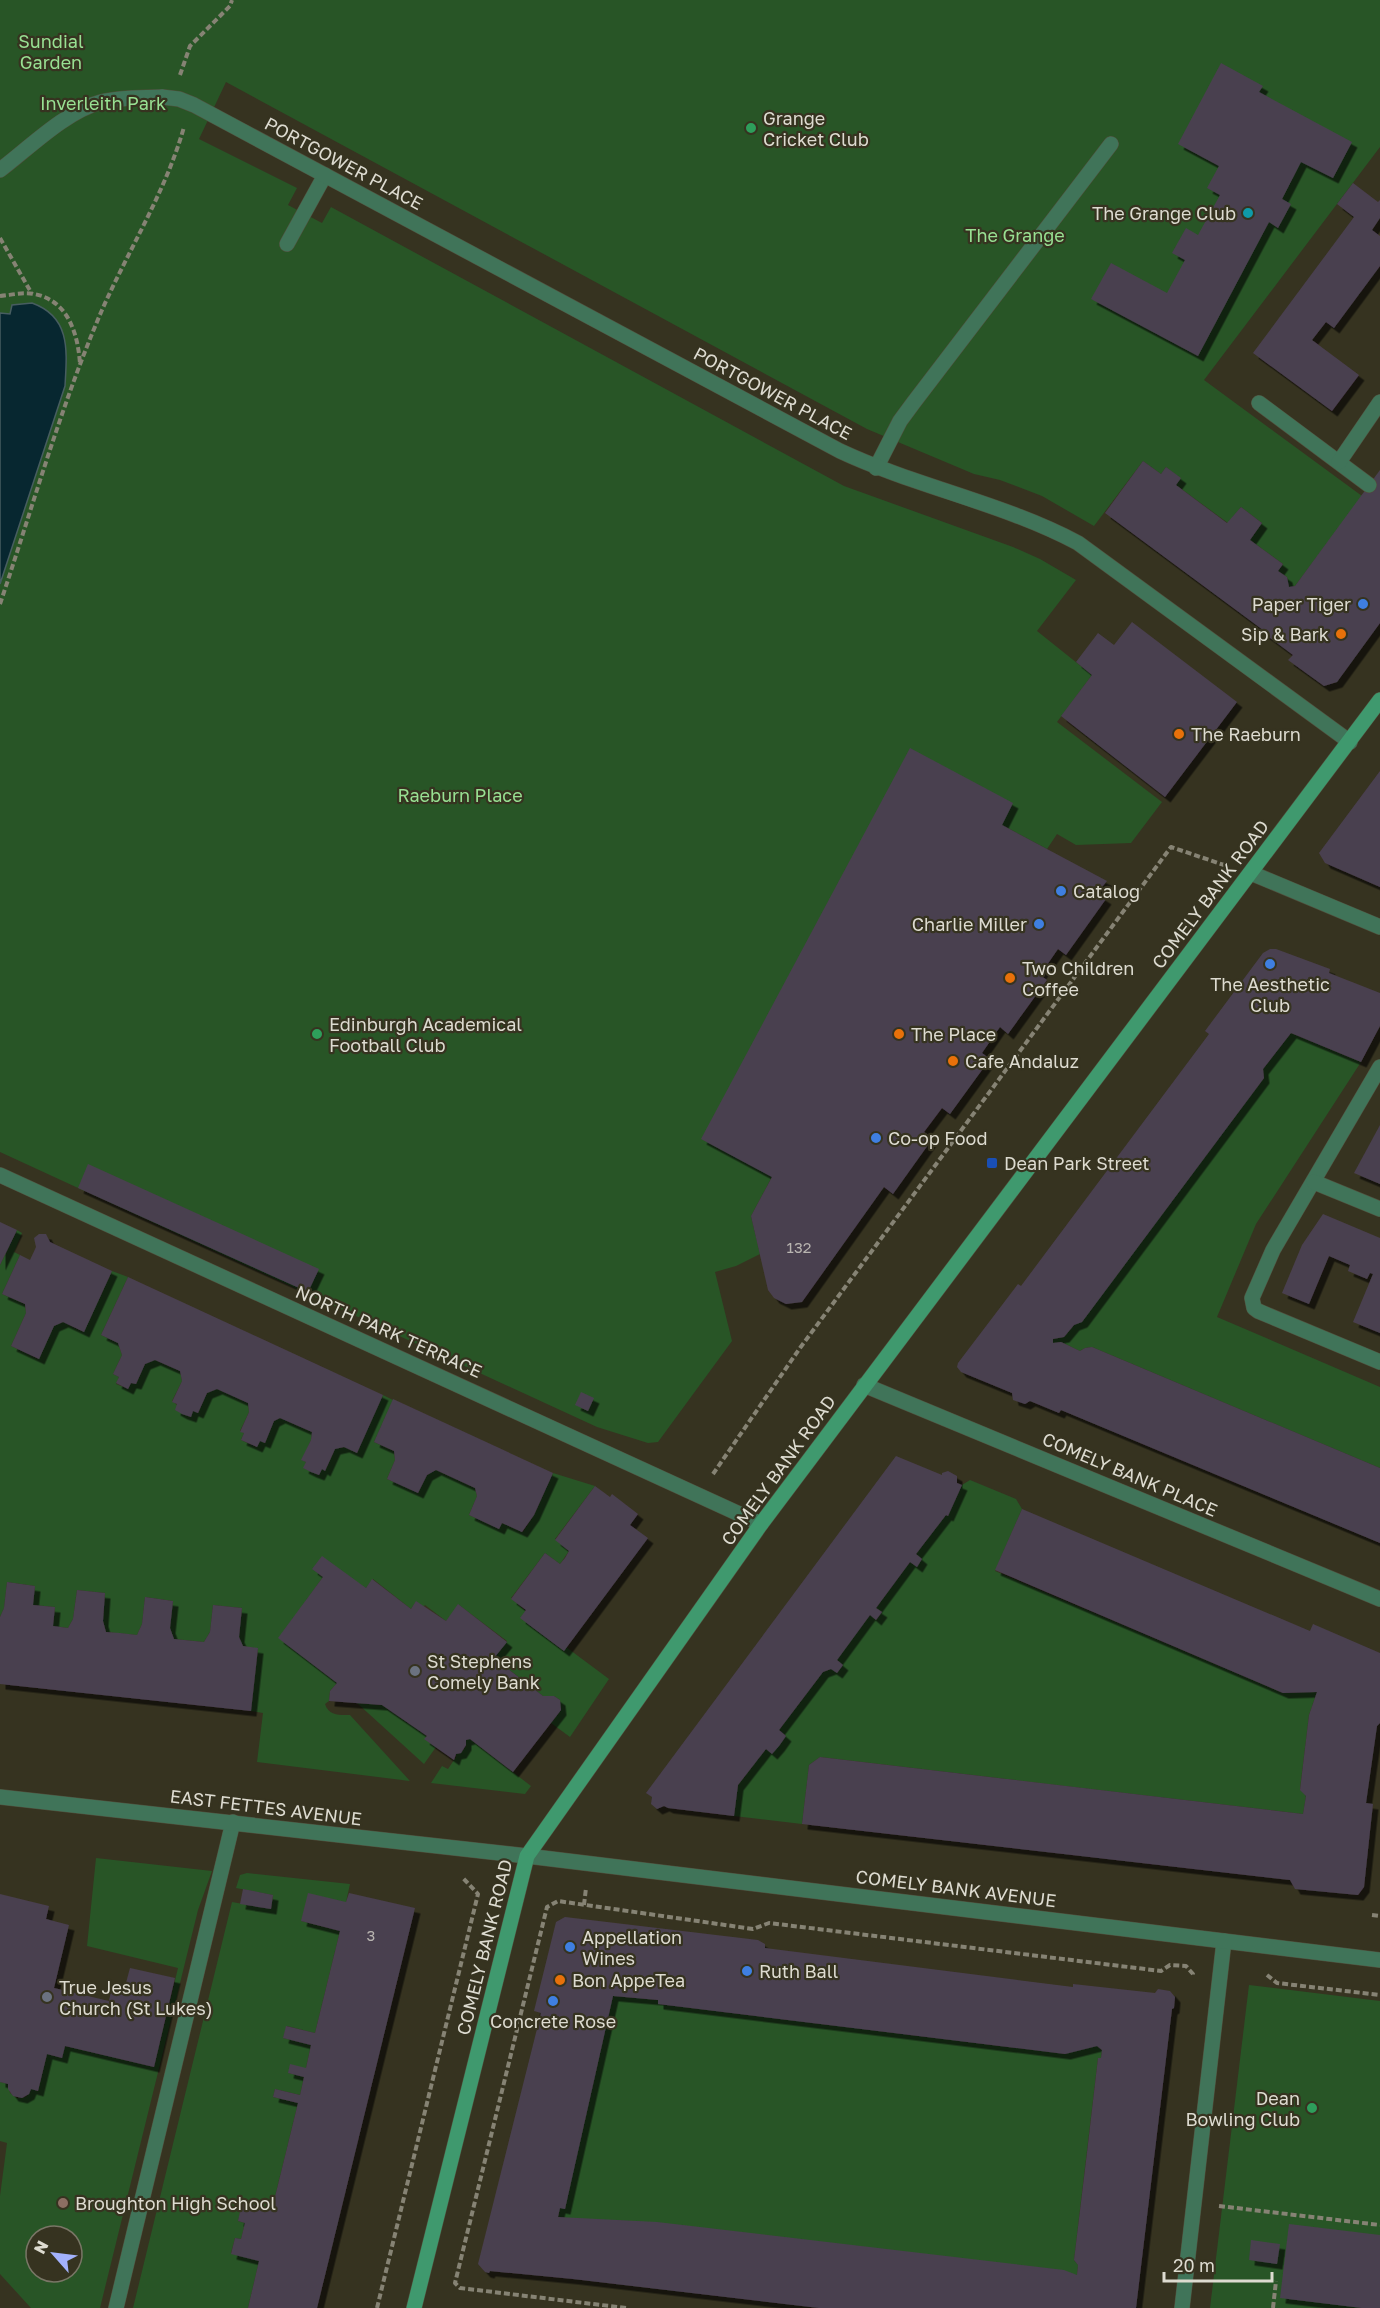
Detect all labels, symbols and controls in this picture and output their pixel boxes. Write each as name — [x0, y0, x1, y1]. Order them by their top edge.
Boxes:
park label: Sundial Garden — [18, 30, 84, 73]
park label: Inverleith Park — [40, 92, 166, 114]
place label: Grange Cricket Club — [763, 107, 869, 150]
street label: PORTGOWER PLACE — [261, 112, 427, 214]
marker: Grange Cricket Club — [744, 121, 758, 135]
place label: The Grange Club — [1092, 202, 1236, 224]
marker: The Grange Club — [1241, 206, 1255, 220]
park label: The Grange — [965, 224, 1065, 246]
street label: PORTGOWER PLACE — [690, 342, 856, 444]
place label: Paper Tiger — [1252, 593, 1351, 615]
marker: Paper Tiger — [1356, 597, 1370, 611]
place label: Sip & Bark — [1241, 623, 1329, 645]
marker: Sip & Bark — [1334, 627, 1348, 641]
place label: The Raeburn — [1191, 723, 1301, 745]
marker: The Raeburn — [1172, 727, 1186, 741]
park label: Raeburn Place — [397, 784, 523, 806]
street label: COMELY BANK ROAD — [1147, 815, 1273, 973]
place label: Catalog — [1073, 880, 1140, 902]
marker: Catalog — [1054, 884, 1068, 898]
place label: Charlie Miller — [912, 913, 1027, 935]
marker: Charlie Miller — [1032, 917, 1046, 931]
place label: Two Children Coffee — [1022, 957, 1134, 1000]
marker: The Aesthetic Club — [1263, 957, 1277, 971]
marker: Two Children Coffee — [1003, 971, 1017, 985]
place label: The Aesthetic Club — [1210, 973, 1330, 1016]
place label: Edinburgh Academical Football Club — [329, 1013, 522, 1056]
place label: The Place — [911, 1023, 996, 1045]
marker: Edinburgh Academical Football Club — [310, 1027, 324, 1041]
marker: The Place — [892, 1027, 906, 1041]
place label: Cafe Andaluz — [965, 1050, 1079, 1072]
marker: Cafe Andaluz — [946, 1054, 960, 1068]
place label: Co-op Food — [888, 1127, 987, 1149]
marker: Co-op Food — [869, 1131, 883, 1145]
place label: Dean Park Street — [1004, 1152, 1150, 1174]
marker: Dean Park Street — [985, 1156, 999, 1170]
house number: 132 — [787, 1238, 811, 1256]
street label: NORTH PARK TERRACE — [292, 1280, 486, 1382]
street label: COMELY BANK ROAD — [716, 1391, 840, 1549]
street label: COMELY BANK PLACE — [1039, 1427, 1221, 1521]
place label: St Stephens Comely Bank — [427, 1650, 540, 1693]
marker: St Stephens Comely Bank — [408, 1664, 422, 1678]
street label: EAST FETTES AVENUE — [169, 1784, 363, 1830]
street label: COMELY BANK ROAD — [452, 1857, 516, 2037]
street label: COMELY BANK AVENUE — [855, 1865, 1057, 1911]
house number: 3 — [367, 1926, 375, 1944]
place label: Appellation Wines — [582, 1926, 682, 1969]
marker: Appellation Wines — [563, 1940, 577, 1954]
place label: Ruth Ball — [759, 1960, 839, 1982]
marker: Ruth Ball — [740, 1964, 754, 1978]
place label: Bon AppeTea — [572, 1969, 685, 1991]
marker: Bon AppeTea — [553, 1973, 567, 1987]
place label: True Jesus Church (St Lukes) — [59, 1976, 213, 2019]
marker: True Jesus Church (St Lukes) — [40, 1990, 54, 2004]
marker: Concrete Rose — [546, 1994, 560, 2008]
place label: Concrete Rose — [490, 2010, 616, 2032]
place label: Dean Bowling Club — [1186, 2087, 1300, 2130]
marker: Dean Bowling Club — [1305, 2101, 1319, 2115]
place label: Broughton High School — [75, 2192, 276, 2214]
marker: Broughton High School — [56, 2196, 70, 2210]
north arrow — [24, 2224, 84, 2284]
text: N — [29, 2237, 52, 2257]
scale bar — [1164, 2245, 1272, 2283]
text: 20 m — [1173, 2254, 1215, 2276]

